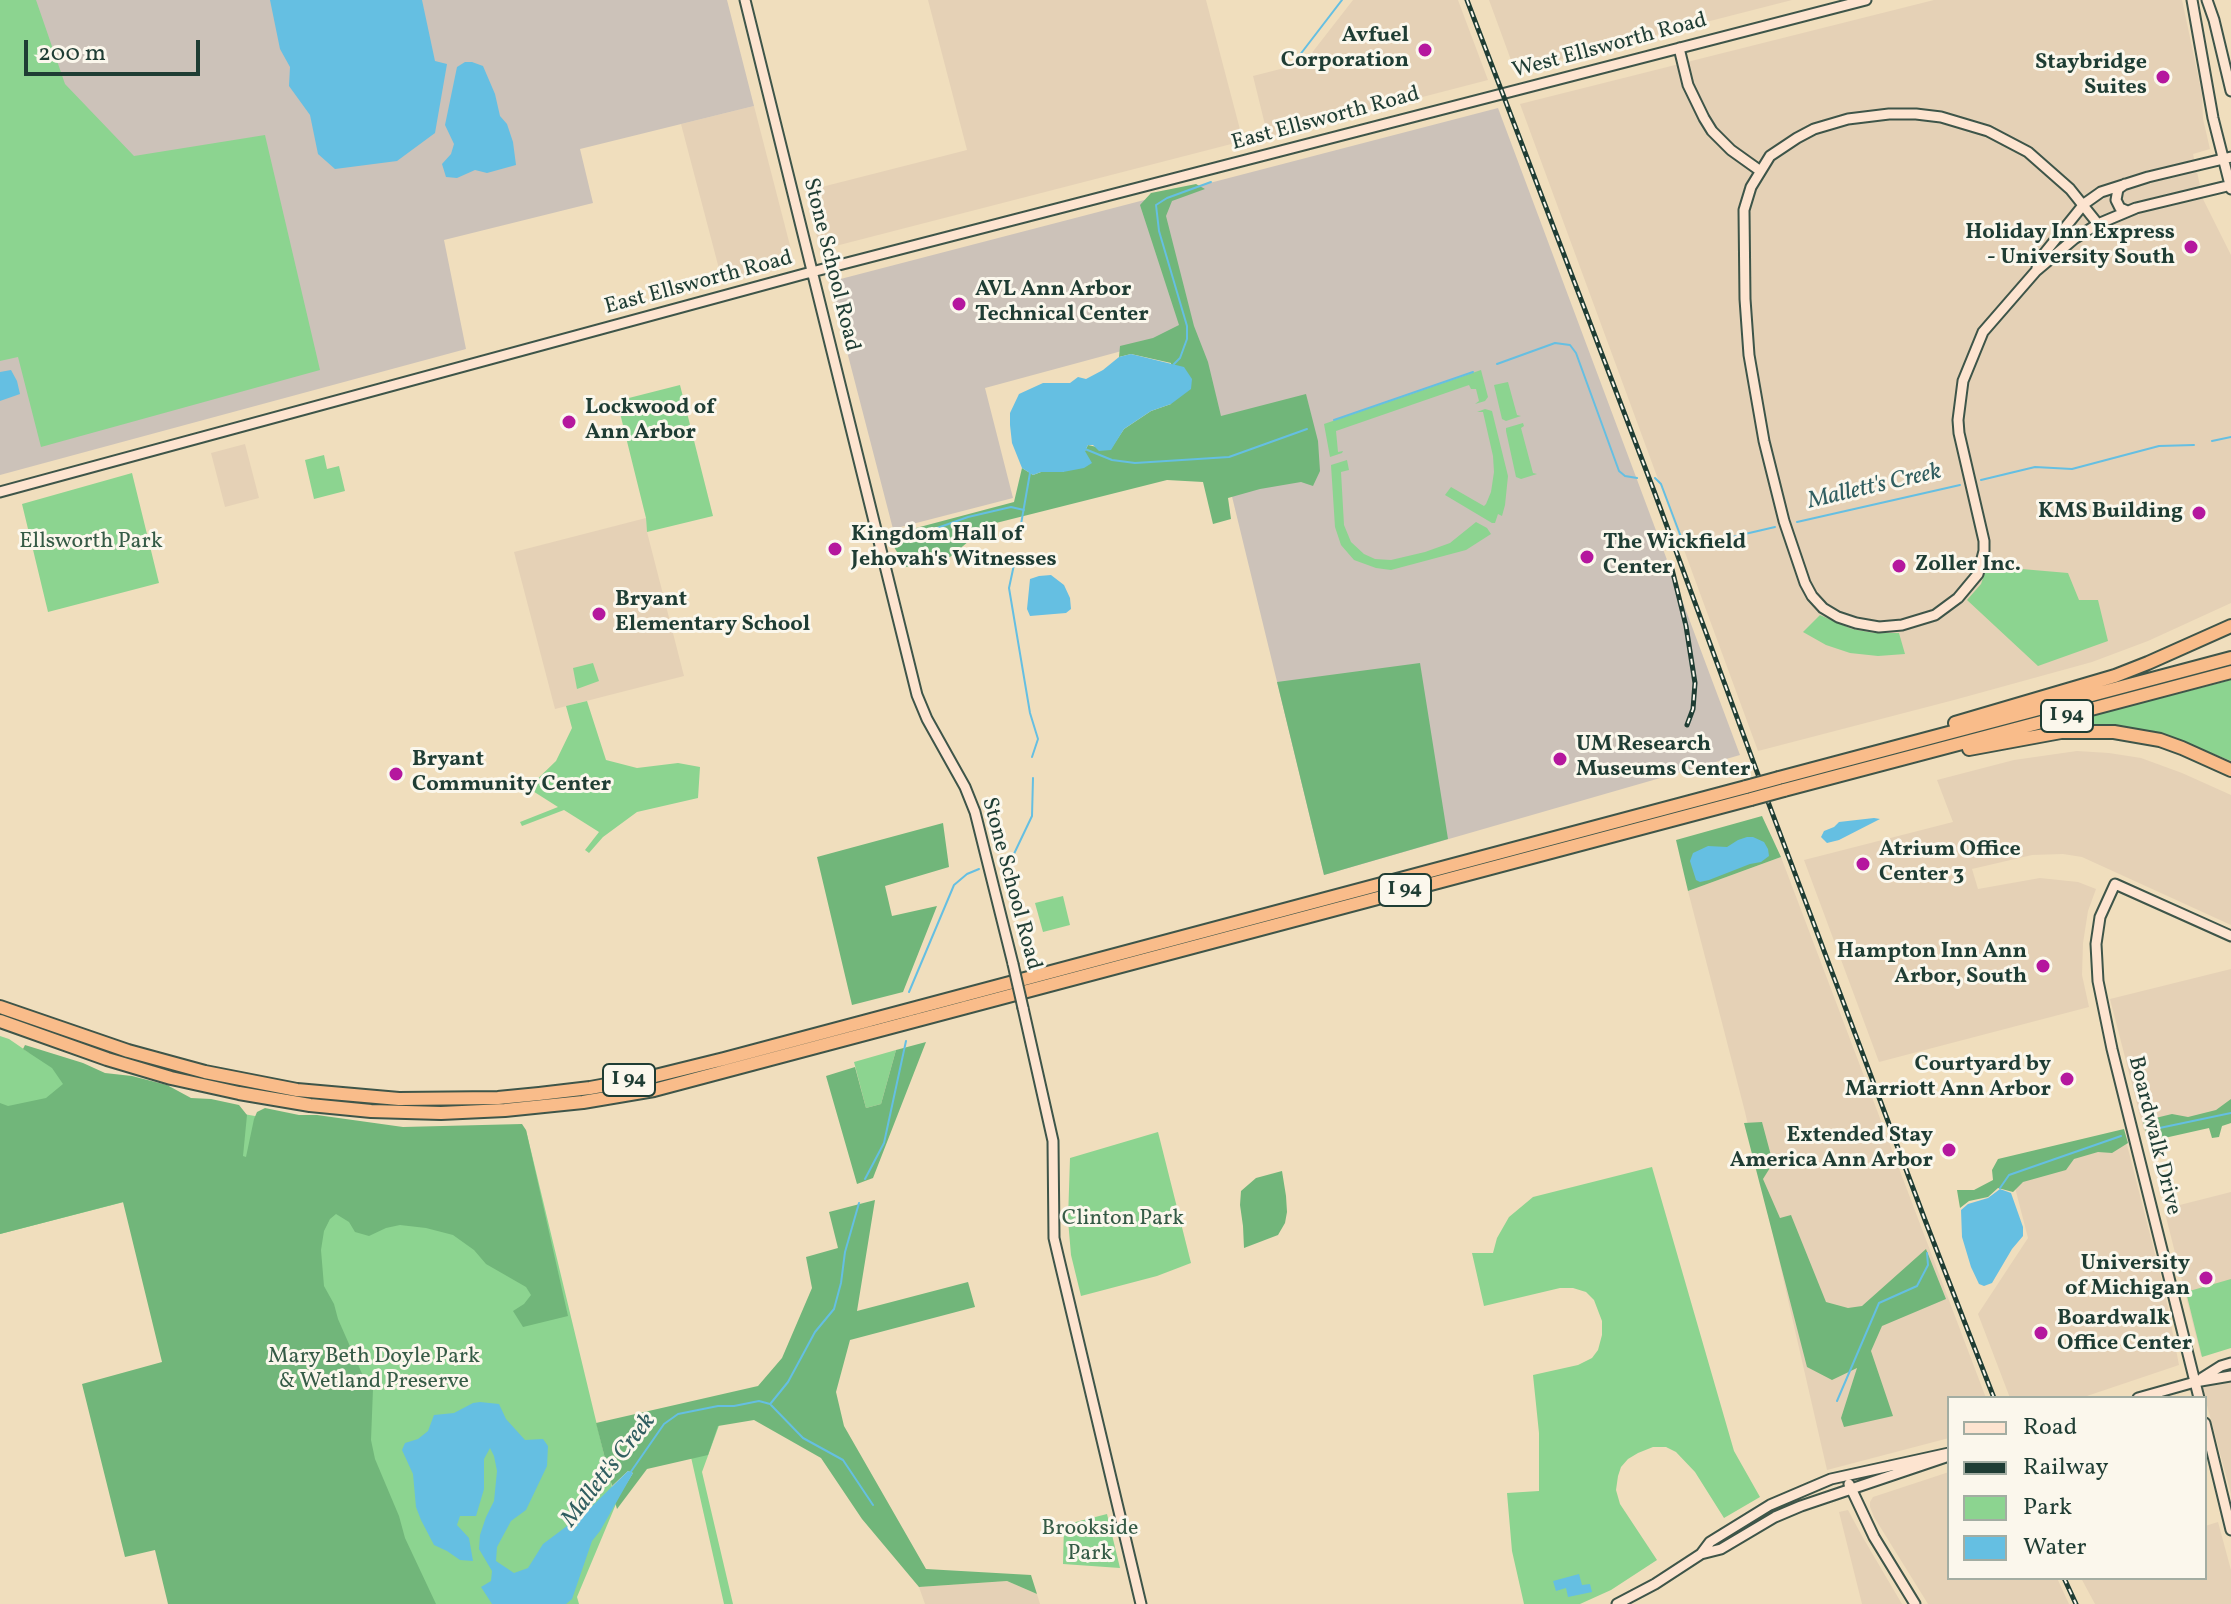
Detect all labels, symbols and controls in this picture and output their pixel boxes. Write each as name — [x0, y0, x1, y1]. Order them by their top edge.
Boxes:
street label: West Ellsworth Road — [1510, 8, 1710, 86]
scale bar — [28, 24, 204, 74]
place label: Avfuel Corporation — [1281, 24, 1409, 76]
text: 200 m — [38, 37, 106, 71]
marker: Avfuel Corporation — [1416, 41, 1434, 59]
place label: Staybridge Suites — [2035, 51, 2147, 102]
marker: Staybridge Suites — [2154, 68, 2172, 86]
street label: East Ellsworth Road — [1229, 82, 1423, 158]
street label: Stone School Road — [796, 176, 864, 354]
place label: Holiday Inn Express - University South — [1965, 221, 2175, 272]
marker: Holiday Inn Express - University South — [2182, 238, 2200, 256]
street label: East Ellsworth Road — [602, 246, 796, 322]
place label: AVL Ann Arbor Technical Center — [975, 278, 1149, 330]
marker: AVL Ann Arbor Technical Center — [950, 295, 968, 313]
place label: Lockwood of Ann Arbor — [585, 396, 715, 448]
marker: Lockwood of Ann Arbor — [560, 413, 578, 431]
water label: Mallett's Creek — [1805, 459, 1945, 517]
place label: KMS Building — [2038, 500, 2183, 526]
marker: KMS Building — [2190, 504, 2208, 522]
place label: Kingdom Hall of Jehovah's Witnesses — [851, 523, 1057, 574]
park label: Ellsworth Park — [19, 530, 163, 556]
place label: The Wickfield Center — [1603, 531, 1746, 582]
marker: Kingdom Hall of Jehovah's Witnesses — [826, 540, 844, 558]
marker: The Wickfield Center — [1578, 548, 1596, 566]
place label: Zoller Inc. — [1915, 553, 2021, 579]
marker: Zoller Inc. — [1890, 557, 1908, 575]
place label: Bryant Elementary School — [615, 588, 810, 640]
marker: Bryant Elementary School — [590, 605, 608, 623]
road number: I 94 — [2041, 700, 2093, 732]
place label: UM Research Museums Center — [1576, 733, 1750, 784]
place label: Bryant Community Center — [412, 748, 611, 800]
marker: UM Research Museums Center — [1551, 750, 1569, 768]
marker: Bryant Community Center — [387, 765, 405, 783]
street label: Stone School Road — [974, 795, 1046, 973]
place label: Atrium Office Center 3 — [1879, 838, 2021, 890]
marker: Atrium Office Center 3 — [1854, 855, 1872, 873]
road number: I 94 — [1379, 874, 1431, 906]
place label: Hampton Inn Ann Arbor, South — [1837, 940, 2027, 992]
marker: Hampton Inn Ann Arbor, South — [2034, 957, 2052, 975]
place label: Courtyard by Marriott Ann Arbor — [1845, 1053, 2051, 1104]
street label: Boardwalk Drive — [2121, 1054, 2185, 1218]
road number: I 94 — [603, 1064, 655, 1096]
marker: Courtyard by Marriott Ann Arbor — [2058, 1070, 2076, 1088]
place label: Extended Stay America Ann Arbor — [1730, 1124, 1933, 1176]
marker: Extended Stay America Ann Arbor — [1940, 1141, 1958, 1159]
park label: Clinton Park — [1062, 1207, 1184, 1233]
place label: University of Michigan — [2065, 1252, 2190, 1304]
marker: University of Michigan — [2197, 1269, 2215, 1287]
place label: Boardwalk Office Center — [2057, 1307, 2192, 1358]
marker: Boardwalk Office Center — [2032, 1324, 2050, 1342]
park label: Mary Beth Doyle Park & Wetland Preserve — [268, 1345, 480, 1396]
legend — [1947, 1396, 2207, 1580]
water label: Mallett's Creek — [557, 1408, 663, 1534]
text: Road — [2023, 1411, 2077, 1445]
text: Railway — [2023, 1451, 2109, 1485]
text: Park — [2023, 1491, 2072, 1525]
park label: Brookside Park — [1042, 1517, 1138, 1568]
text: Water — [2023, 1531, 2087, 1565]

